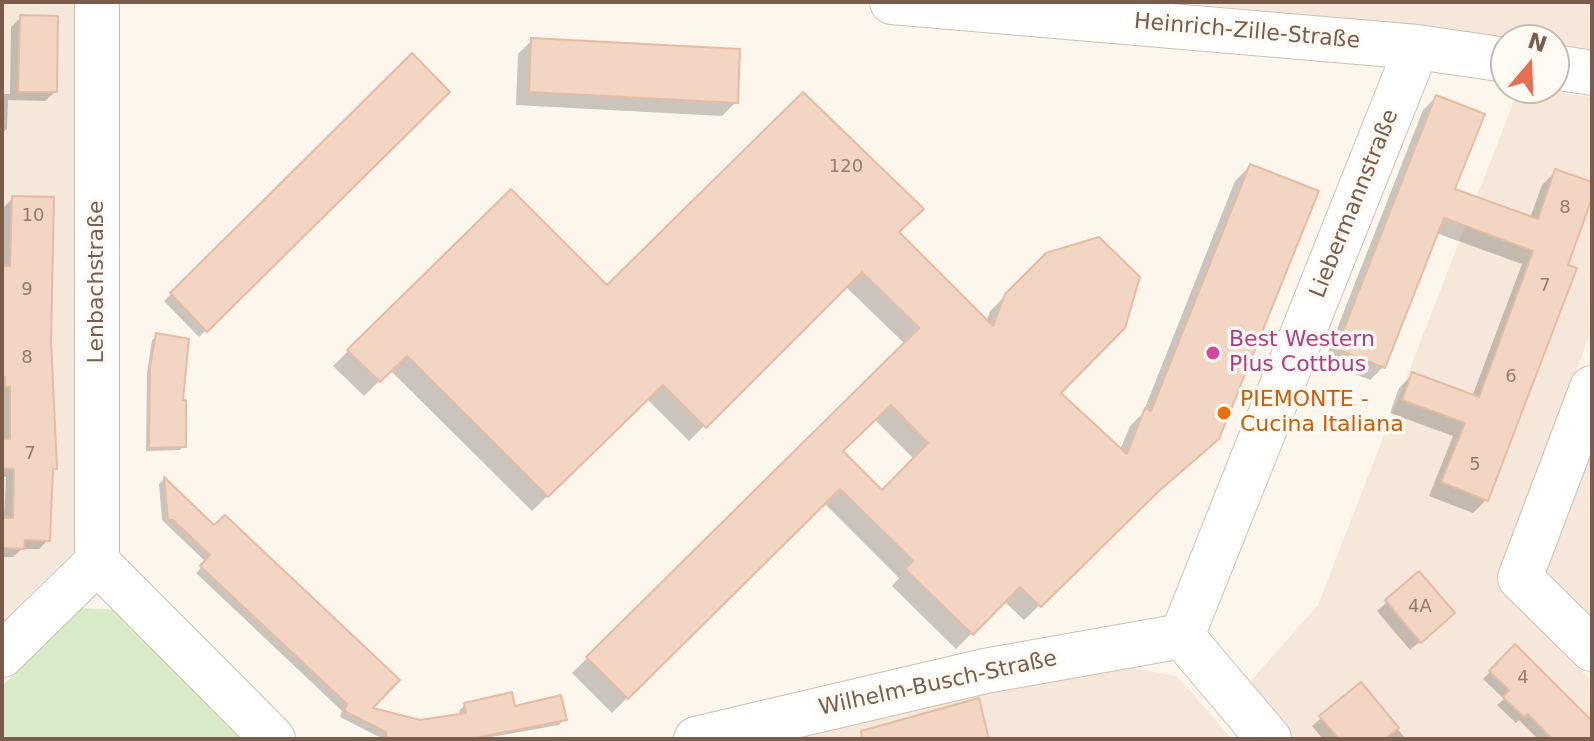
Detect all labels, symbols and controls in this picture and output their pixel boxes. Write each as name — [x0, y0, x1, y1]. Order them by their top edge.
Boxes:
street label: Heinrich-Zille-Straße — [1133, 9, 1361, 55]
north arrow — [1490, 24, 1570, 104]
text: N — [1525, 28, 1550, 58]
street label: Liebermannstraße — [1305, 106, 1405, 302]
house number: 120 — [829, 156, 863, 178]
house number: 8 — [1559, 197, 1571, 219]
street label: Lenbachstraße — [84, 201, 110, 363]
house number: 10 — [22, 205, 44, 227]
house number: 7 — [1539, 275, 1551, 297]
house number: 9 — [21, 279, 33, 301]
place label: Best Western Plus Cottbus — [1229, 327, 1375, 378]
marker: Best Western Plus Cottbus — [1204, 344, 1222, 362]
house number: 8 — [21, 347, 33, 369]
house number: 6 — [1505, 366, 1517, 388]
place label: PIEMONTE - Cucina Italiana — [1240, 387, 1404, 438]
marker: PIEMONTE - Cucina Italiana — [1215, 404, 1233, 422]
house number: 7 — [24, 443, 36, 465]
house number: 5 — [1469, 454, 1481, 476]
house number: 4A — [1408, 596, 1432, 618]
street label: Wilhelm-Busch-Straße — [817, 646, 1059, 722]
house number: 4 — [1517, 667, 1529, 689]

